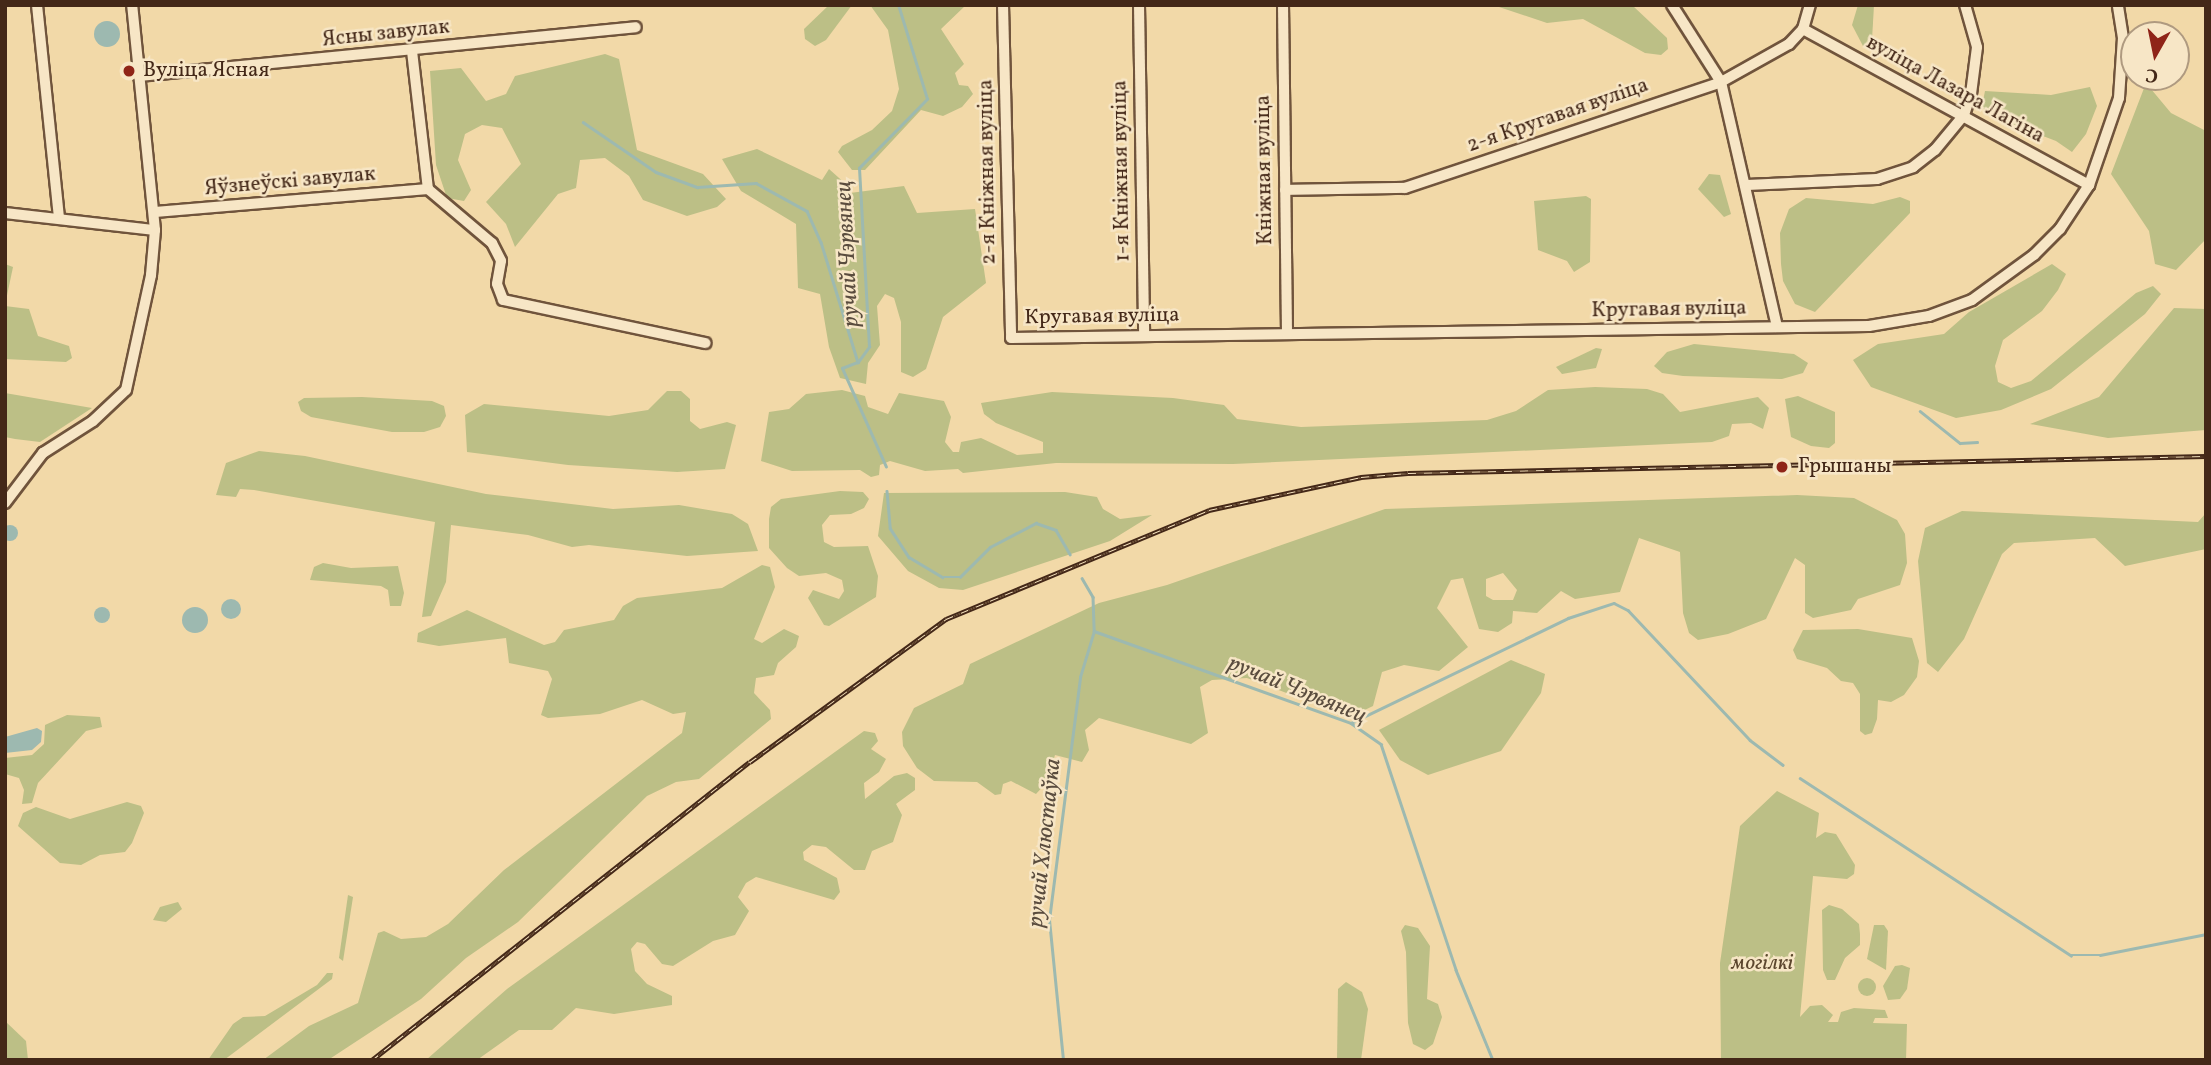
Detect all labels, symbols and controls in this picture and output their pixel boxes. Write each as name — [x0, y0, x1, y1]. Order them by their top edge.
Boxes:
street label: Ясны завулак — [321, 15, 451, 53]
north arrow — [2120, 21, 2190, 91]
street label: вуліца Лазара Лагіна — [1862, 31, 2048, 149]
place label: Вуліца Ясная — [143, 58, 269, 84]
text: С — [2144, 61, 2160, 89]
marker: Вуліца Ясная — [121, 63, 137, 79]
street label: 2-я Кругавая вуліца — [1464, 73, 1652, 159]
street label: 2-я Кніжная вуліца — [974, 79, 1002, 265]
street label: 1-я Кніжная вуліца — [1108, 80, 1136, 262]
street label: Кніжная вуліца — [1251, 95, 1279, 245]
street label: Яўзнеўскі завулак — [204, 162, 376, 202]
water label: ручай Чэрвянец — [830, 180, 866, 328]
street label: Кругавая вуліца — [1591, 296, 1747, 324]
street label: Кругавая вуліца — [1024, 303, 1180, 331]
place label: Грышаны — [1798, 454, 1891, 480]
marker: Грышаны — [1772, 457, 1792, 477]
water label: ручай Чэрвянец — [1224, 650, 1370, 730]
water label: ручай Хлюстаўка — [1022, 757, 1068, 929]
park label: могілкі — [1731, 951, 1793, 977]

